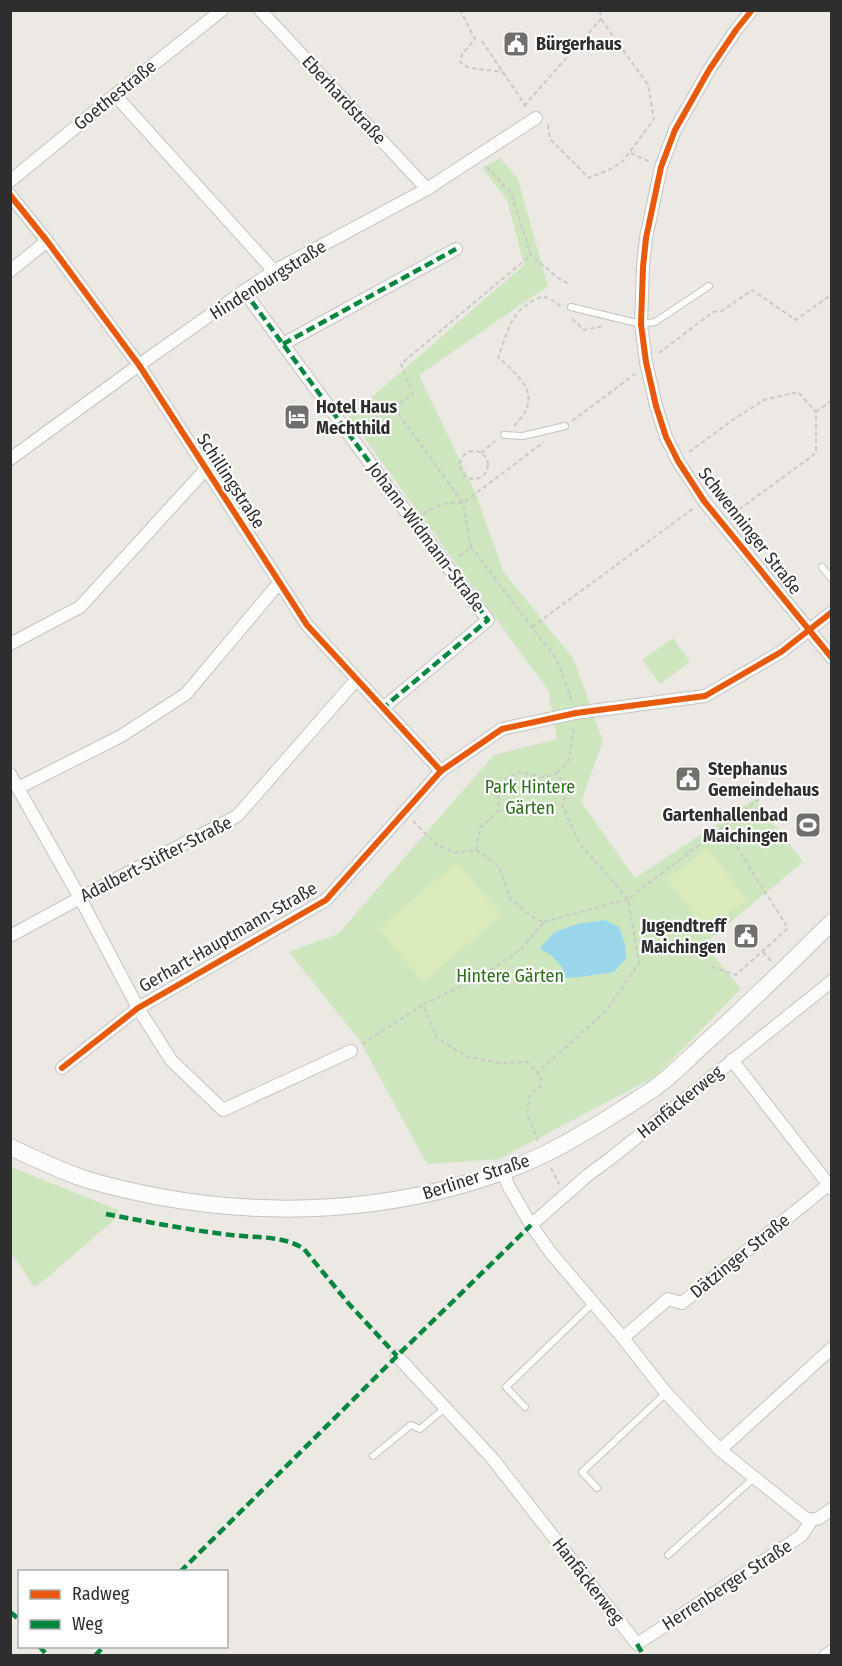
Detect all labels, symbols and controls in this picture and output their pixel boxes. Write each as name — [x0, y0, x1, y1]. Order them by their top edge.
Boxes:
public building icon: Bürgerhaus — [501, 29, 531, 59]
place label: Bürgerhaus — [536, 33, 622, 55]
street label: Eberhardstraße — [297, 51, 391, 149]
street label: Goethestraße — [69, 55, 161, 135]
street label: Hindenburgstraße — [206, 235, 330, 325]
place label: Hotel Haus Mechthild — [316, 396, 397, 439]
hotel icon: Hotel Haus Mechthild — [282, 402, 312, 432]
street label: Schillingstraße — [192, 429, 270, 533]
street label: Johann-Widmann-Straße — [363, 458, 489, 616]
street label: Schwenninger Straße — [694, 463, 807, 599]
place label: Stephanus Gemeindehaus — [708, 758, 819, 801]
public building icon: Stephanus Gemeindehaus — [673, 764, 703, 794]
park label: Park Hintere Gärten — [485, 776, 575, 819]
place label: Gartenhallenbad Maichingen — [662, 804, 788, 847]
sports icon: Gartenhallenbad Maichingen — [793, 810, 823, 840]
street label: Adalbert-Stifter-Straße — [77, 811, 236, 907]
street label: Gerhart-Hauptmann-Straße — [135, 877, 321, 997]
place label: Jugendtreff Maichingen — [640, 915, 728, 958]
public building icon: Jugendtreff Maichingen — [731, 921, 761, 951]
park label: Hintere Gärten — [456, 965, 564, 987]
street label: Hanfäckerweg — [633, 1061, 728, 1143]
street label: Berliner Straße — [420, 1149, 532, 1205]
street label: Dätzinger Straße — [686, 1209, 794, 1303]
street label: Hanfäckerweg — [547, 1533, 629, 1629]
street label: Herrenberger Straße — [658, 1535, 796, 1635]
legend — [18, 1570, 228, 1648]
text: Radweg — [72, 1583, 130, 1605]
text: Weg — [72, 1613, 103, 1635]

